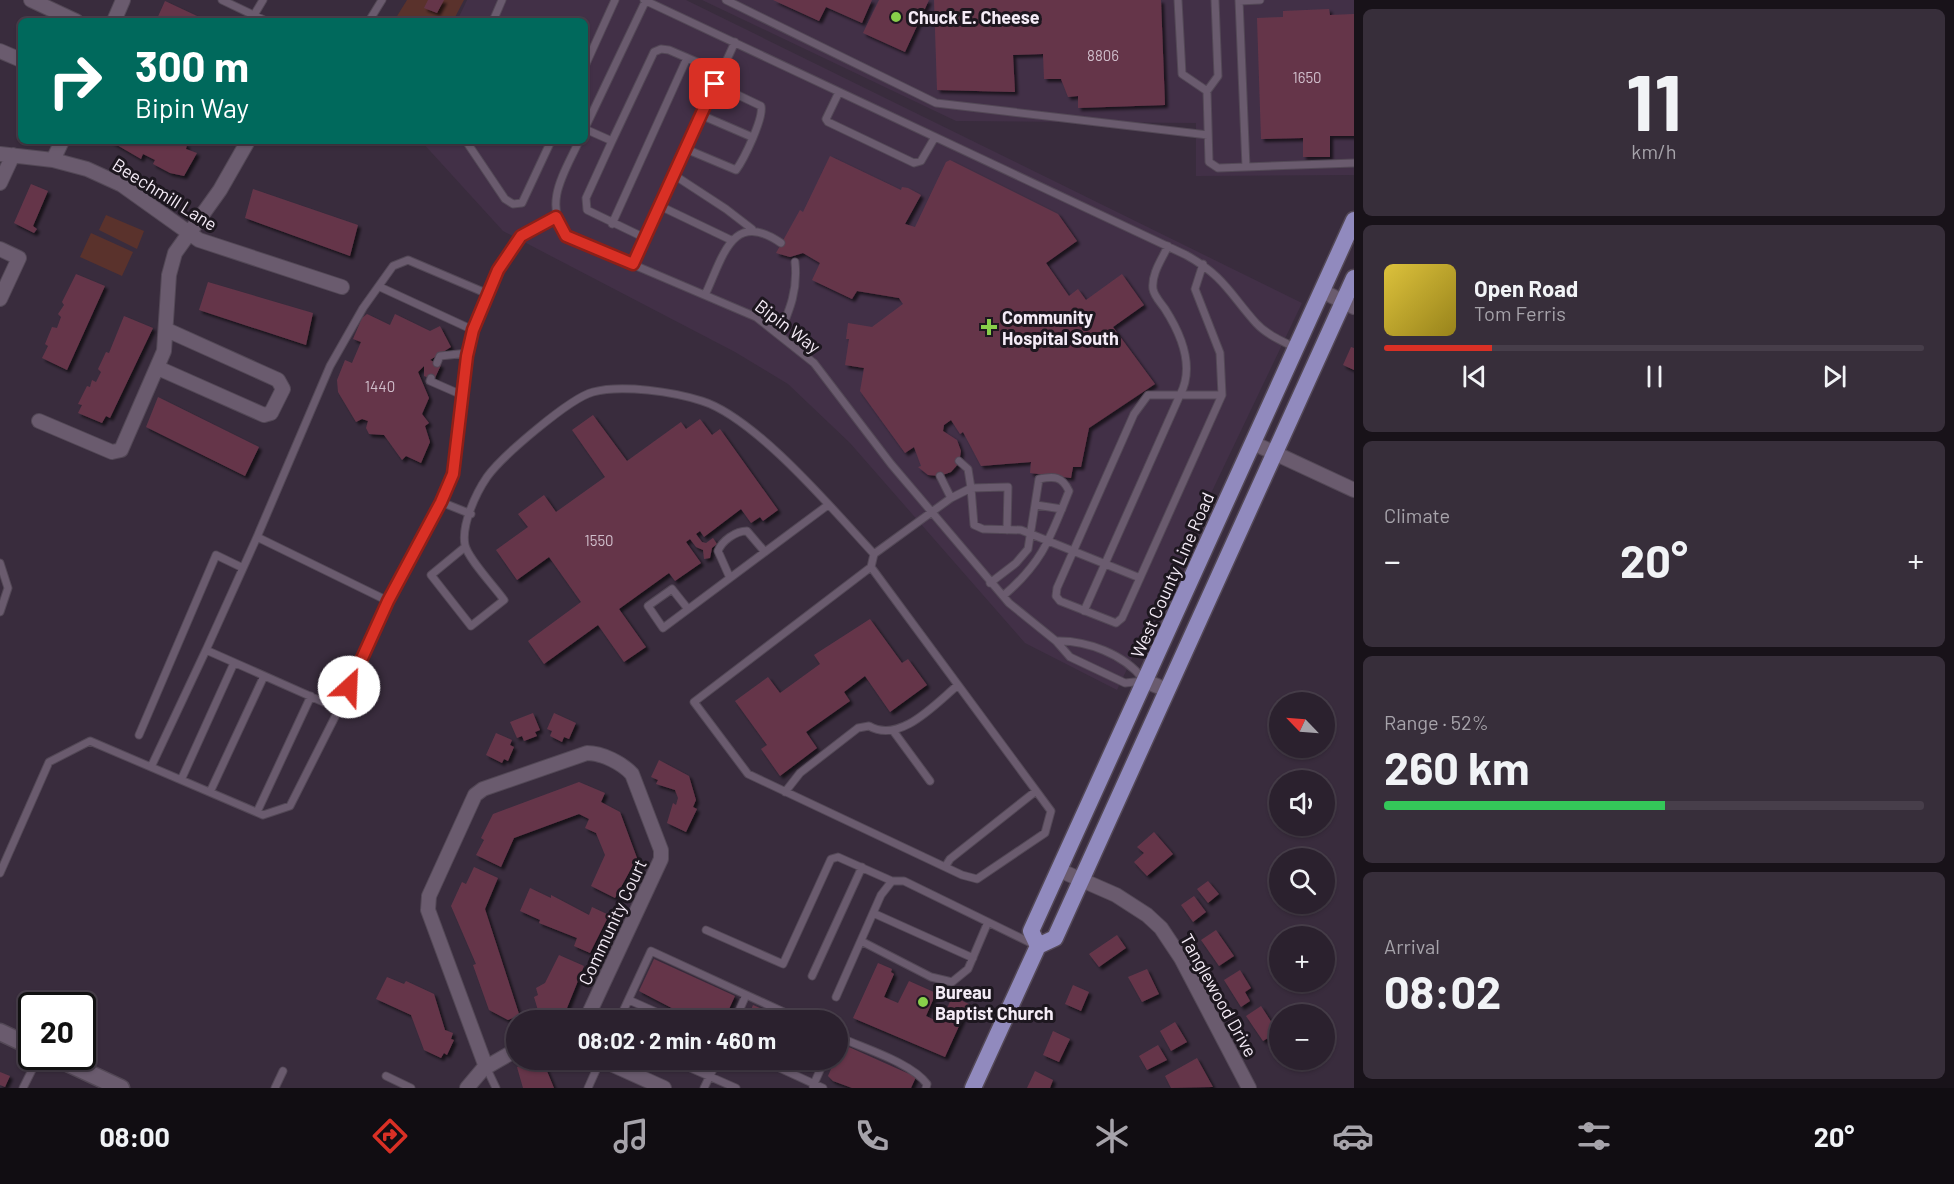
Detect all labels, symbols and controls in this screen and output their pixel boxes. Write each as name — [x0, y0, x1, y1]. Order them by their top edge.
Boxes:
place label: Chuck E. Cheese — [908, 6, 1040, 28]
marker: Chuck E. Cheese — [889, 10, 903, 24]
text: 300 m — [135, 40, 249, 90]
icon: right — [36, 42, 114, 120]
house number: 8806 — [1087, 46, 1119, 64]
text: 11 — [1626, 53, 1682, 147]
pin — [689, 58, 740, 109]
icon: arrive — [698, 67, 731, 100]
house number: 1650 — [1292, 68, 1322, 86]
text: Bipin Way — [135, 91, 249, 123]
text: km/h — [1631, 139, 1677, 163]
street label: Beechmill Lane — [109, 153, 221, 235]
text: Open Road — [1474, 275, 1578, 301]
street label: Bipin Way — [751, 294, 825, 358]
text: Tom Ferris — [1474, 301, 1566, 325]
place label: Community Hospital South — [1002, 306, 1119, 349]
marker: Community Hospital South — [980, 318, 998, 336]
icon: previous — [1458, 360, 1491, 393]
icon: pause — [1638, 360, 1671, 393]
icon: next — [1818, 360, 1851, 393]
house number: 1440 — [365, 377, 395, 395]
street label: West County Line Road — [1126, 489, 1218, 661]
text: Climate — [1384, 503, 1450, 527]
house number: 1550 — [584, 531, 614, 549]
text: 20° — [1620, 533, 1688, 587]
text: − — [1384, 540, 1401, 580]
text: + — [1908, 540, 1924, 580]
position arrow — [317, 655, 381, 719]
north arrow — [1269, 692, 1335, 758]
map controls — [1269, 692, 1335, 1070]
text: Range · 52% — [1384, 710, 1489, 734]
text: 260 km — [1384, 740, 1530, 794]
button: sound — [1269, 770, 1335, 836]
button: search — [1269, 848, 1335, 914]
street label: Community Court — [573, 855, 651, 989]
button: + — [1269, 926, 1335, 992]
street label: Tanglewood Drive — [1176, 929, 1262, 1061]
text: Arrival — [1384, 934, 1440, 958]
text: 08:02 — [1384, 964, 1501, 1018]
place label: Bureau Baptist Church — [935, 981, 1054, 1024]
speed limit sign: 20 — [18, 992, 96, 1070]
marker: Bureau Baptist Church — [916, 995, 930, 1009]
button: − — [1269, 1004, 1335, 1070]
text: 08:02 · 2 min · 460 m — [578, 1027, 776, 1053]
icon: directions — [369, 1115, 411, 1157]
icon: music — [610, 1115, 652, 1157]
icon: phone — [851, 1115, 893, 1157]
icon: climate — [1091, 1115, 1133, 1157]
icon: car — [1332, 1115, 1374, 1157]
icon: filters — [1573, 1115, 1615, 1157]
text: 08:00 — [99, 1120, 170, 1152]
text: 20° — [1814, 1120, 1854, 1152]

